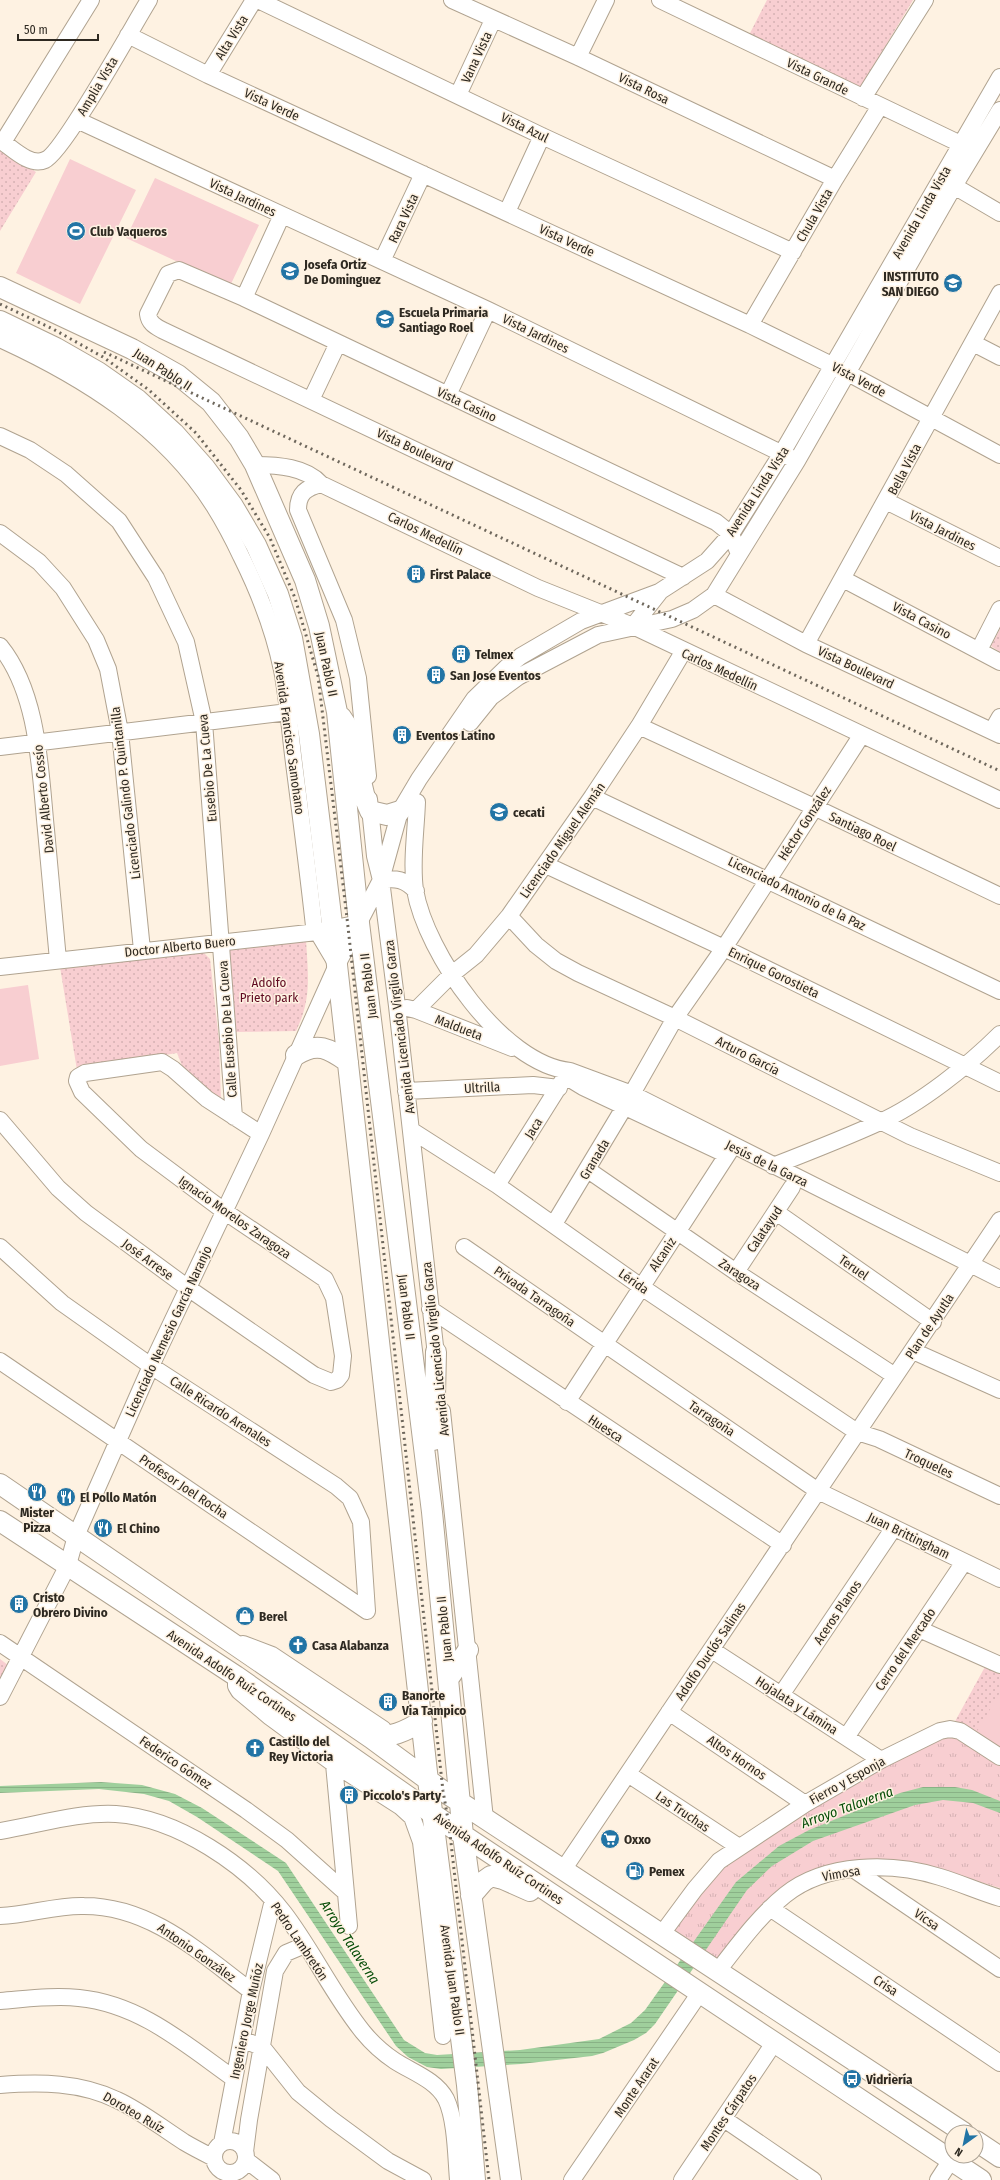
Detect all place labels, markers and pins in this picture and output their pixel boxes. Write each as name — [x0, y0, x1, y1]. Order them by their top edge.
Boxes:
sports icon: Club Vaqueros — [65, 220, 87, 242]
place label: Club Vaqueros — [90, 224, 167, 239]
place label: Josefa Ortiz De Dominguez — [303, 257, 381, 287]
school or university icon: Josefa Ortiz De Dominguez — [279, 260, 301, 282]
place label: INSTITUTO SAN DIEGO — [882, 269, 939, 299]
school or university icon: INSTITUTO SAN DIEGO — [942, 272, 964, 294]
place label: Escuela Primaria Santiago Roel — [399, 305, 489, 335]
school or university icon: Escuela Primaria Santiago Roel — [374, 308, 396, 330]
building icon: First Palace — [405, 563, 427, 585]
place label: First Palace — [430, 567, 492, 582]
building icon: Telmex — [450, 643, 472, 665]
place label: Telmex — [475, 647, 514, 662]
building icon: San Jose Eventos — [425, 664, 447, 686]
place label: San Jose Eventos — [450, 668, 541, 683]
building icon: Eventos Latino — [391, 724, 413, 746]
place label: Eventos Latino — [416, 728, 495, 743]
school or university icon: cecati — [488, 801, 510, 823]
place label: cecati — [513, 805, 545, 820]
restaurant icon: Mister Pizza — [26, 1481, 48, 1503]
restaurant icon: El Pollo Matón — [55, 1486, 77, 1508]
place label: El Pollo Matón — [80, 1490, 157, 1505]
place label: Mister Pizza — [20, 1505, 54, 1535]
restaurant icon: El Chino — [92, 1517, 114, 1539]
place label: El Chino — [117, 1521, 160, 1536]
place label: Cristo Obrero Divino — [33, 1590, 108, 1620]
building icon: Cristo Obrero Divino — [8, 1593, 30, 1615]
shop icon: Berel — [234, 1605, 256, 1627]
place label: Berel — [259, 1609, 288, 1624]
church icon: Casa Alabanza — [287, 1634, 309, 1656]
place label: Casa Alabanza — [312, 1638, 389, 1653]
place label: Banorte Via Tampico — [401, 1688, 466, 1718]
building icon: Banorte Via Tampico — [377, 1691, 399, 1713]
place label: Castillo del Rey Victoria — [269, 1734, 334, 1764]
church icon: Castillo del Rey Victoria — [244, 1737, 266, 1759]
building icon: Piccolo's Party — [338, 1784, 360, 1806]
place label: Piccolo's Party — [363, 1788, 442, 1803]
supermarket icon: Oxxo — [599, 1828, 621, 1850]
place label: Oxxo — [624, 1832, 651, 1847]
fuel station icon: Pemex — [624, 1860, 646, 1882]
place label: Pemex — [649, 1864, 686, 1879]
bus stop icon: Vidriería — [841, 2068, 863, 2090]
place label: Vidriería — [865, 2072, 913, 2087]

